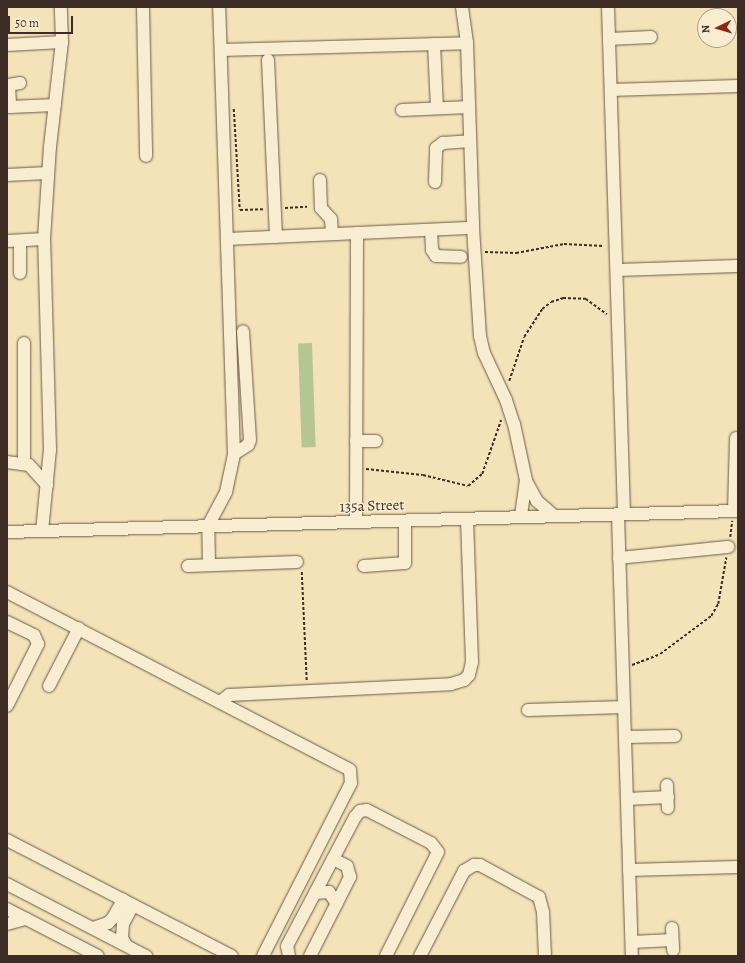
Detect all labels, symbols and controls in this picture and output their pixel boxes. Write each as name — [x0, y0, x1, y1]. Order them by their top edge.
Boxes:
scale bar — [10, 8, 75, 34]
north arrow — [697, 8, 737, 48]
text: 50 m — [15, 15, 39, 31]
text: N — [698, 24, 713, 34]
street label: 135a Street — [339, 496, 405, 516]

